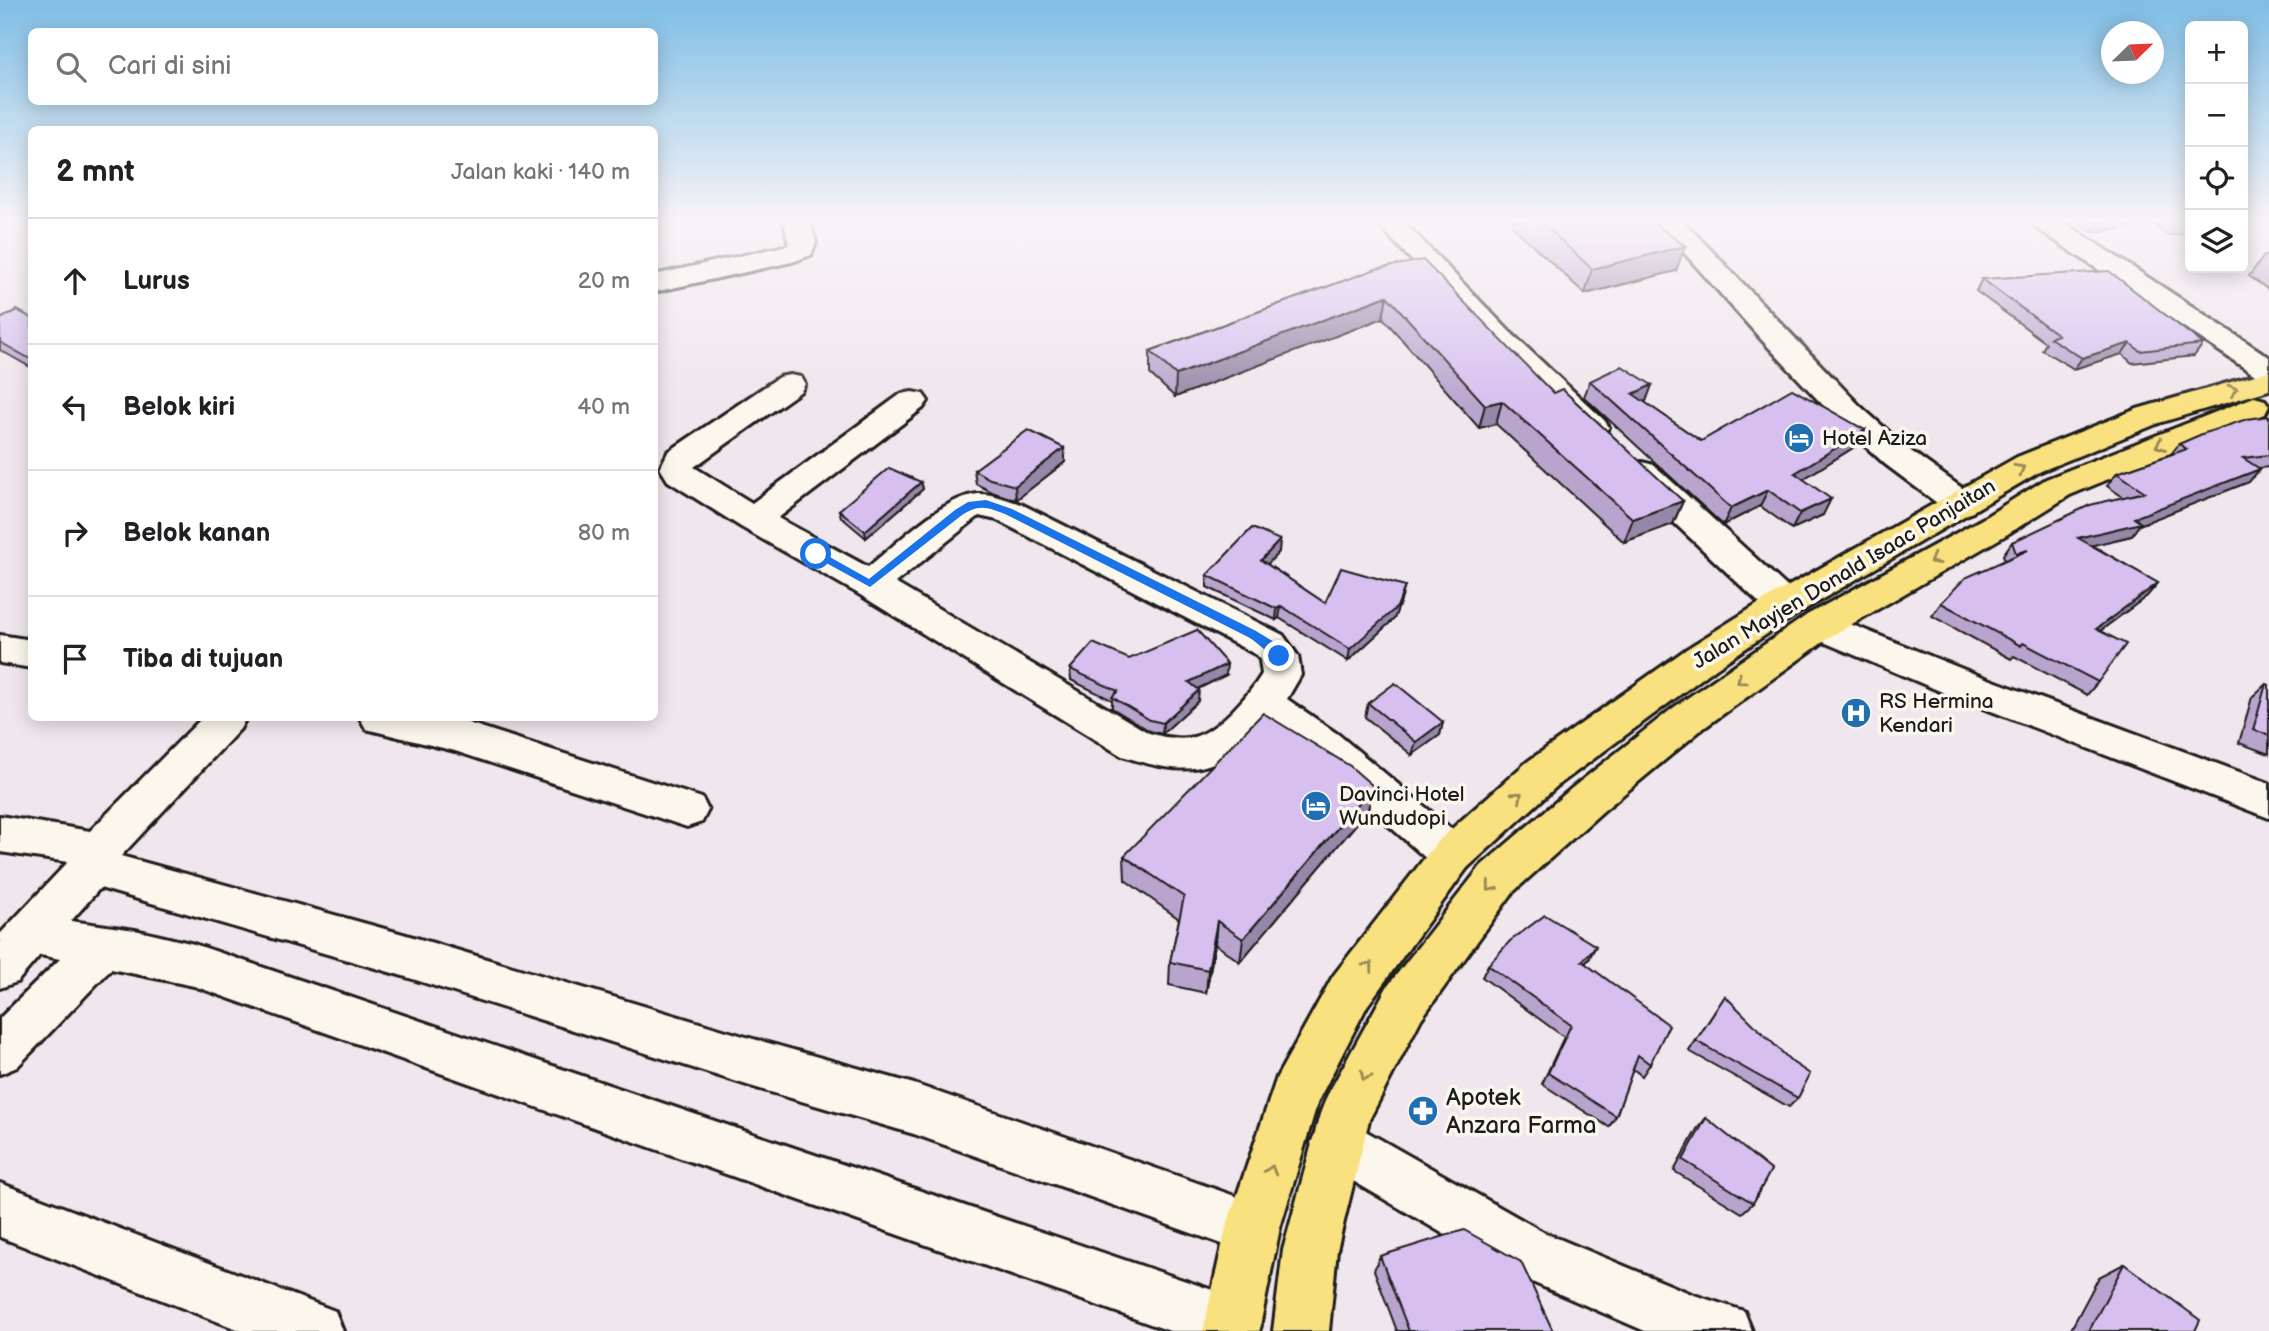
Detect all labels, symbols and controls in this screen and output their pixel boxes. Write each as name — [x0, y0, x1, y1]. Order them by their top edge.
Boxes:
north arrow — [2101, 21, 2164, 84]
map controls — [2185, 21, 2248, 273]
button: + — [2185, 21, 2248, 84]
search box — [28, 28, 658, 105]
icon: search — [52, 48, 90, 86]
text: Cari di sini — [108, 51, 231, 82]
button: − — [2185, 84, 2248, 147]
button: locate — [2185, 147, 2248, 210]
text: 2 mnt — [56, 154, 134, 190]
text: Jalan kaki · 140 m — [451, 158, 630, 186]
button: layers — [2185, 210, 2248, 273]
icon: ahead — [56, 262, 94, 300]
text: Lurus — [123, 266, 190, 297]
text: 20 m — [578, 267, 630, 295]
one-way arrow — [2227, 384, 2239, 399]
icon: left — [56, 388, 94, 426]
text: Belok kiri — [123, 392, 235, 423]
text: 40 m — [577, 393, 630, 421]
hotel icon: Hotel Aziza — [1782, 421, 1816, 455]
place label: Hotel Aziza — [1822, 426, 1927, 451]
one-way arrow — [2155, 437, 2167, 451]
one-way arrow — [2013, 464, 2025, 477]
street label: Jalan Mayjen Donald Isaac Panjaitan — [1688, 473, 2000, 675]
icon: right — [56, 514, 94, 552]
text: Belok kanan — [123, 518, 270, 549]
text: 80 m — [578, 519, 630, 547]
route start — [800, 538, 831, 569]
one-way arrow — [1929, 552, 1941, 565]
icon: arrive — [56, 640, 94, 678]
route end — [1263, 640, 1294, 671]
text: Tiba di tujuan — [123, 644, 283, 675]
one-way arrow — [1736, 672, 1749, 684]
place label: RS Hermina Kendari — [1879, 689, 1994, 738]
hospital icon: RS Hermina Kendari — [1839, 696, 1873, 730]
place label: Davinci Hotel Wundudopi — [1339, 782, 1464, 831]
hotel icon: Davinci Hotel Wundudopi — [1299, 789, 1333, 823]
one-way arrow — [1510, 791, 1523, 804]
one-way arrow — [1486, 880, 1499, 892]
one-way arrow — [1360, 961, 1373, 974]
one-way arrow — [1360, 1069, 1373, 1081]
place label: Apotek Anzara Farma — [1446, 1083, 1596, 1140]
pharmacy icon: Apotek Anzara Farma — [1406, 1094, 1440, 1128]
one-way arrow — [1263, 1164, 1278, 1176]

